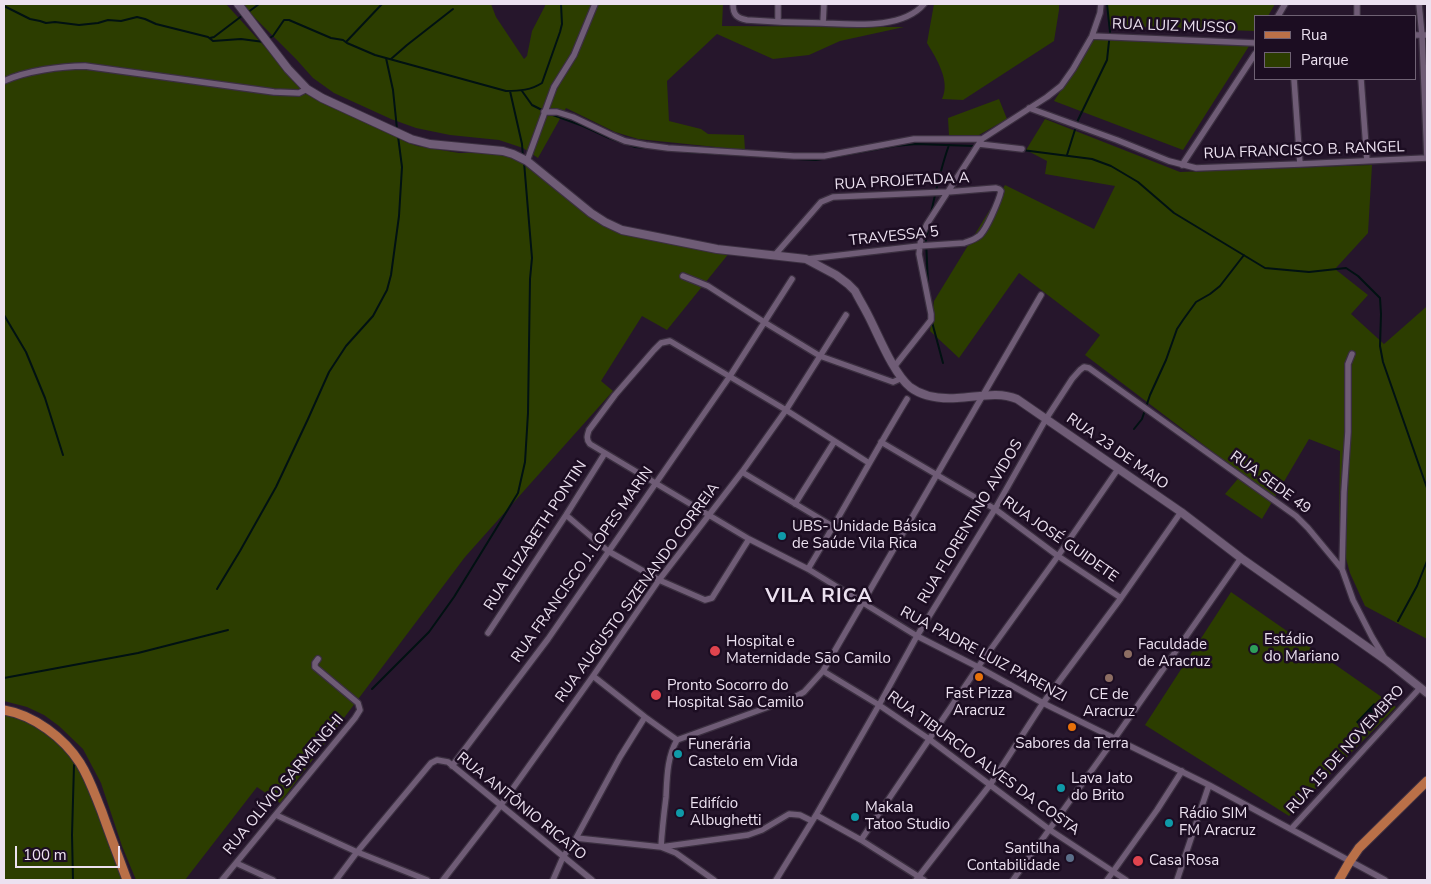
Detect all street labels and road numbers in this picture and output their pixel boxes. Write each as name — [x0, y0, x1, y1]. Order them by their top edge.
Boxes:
street label: RUA LUIZ MUSSO — [1111, 16, 1237, 38]
street label: RUA FRANCISCO B. RANGEL — [1203, 138, 1405, 164]
street label: RUA PROJETADA A — [834, 169, 970, 195]
street label: TRAVESSA 5 — [848, 223, 940, 251]
street label: RUA 23 DE MAIO — [1063, 410, 1171, 494]
street label: RUA FLORENTINO AVIDOS — [915, 437, 1027, 607]
street label: RUA SEDE 49 — [1226, 448, 1314, 518]
street label: RUA ELIZABETH PONTIN — [481, 458, 591, 614]
street label: RUA FRANCISCO J. LOPES MARIN — [508, 464, 658, 666]
street label: RUA AUGUSTO SIZENANDO CORREIA — [552, 480, 724, 706]
street label: RUA JOSÉ GUIDETE — [999, 493, 1121, 587]
street label: RUA PADRE LUIZ PARENZI — [897, 603, 1069, 707]
street label: RUA 15 DE NOVEMBRO — [1283, 682, 1409, 818]
street label: RUA TIBURCIO ALVES DA COSTA — [883, 688, 1083, 840]
street label: RUA OLÍVIO SARMENGHI — [220, 711, 348, 859]
street label: RUA ANTÔNIO RICATO — [453, 749, 589, 865]

